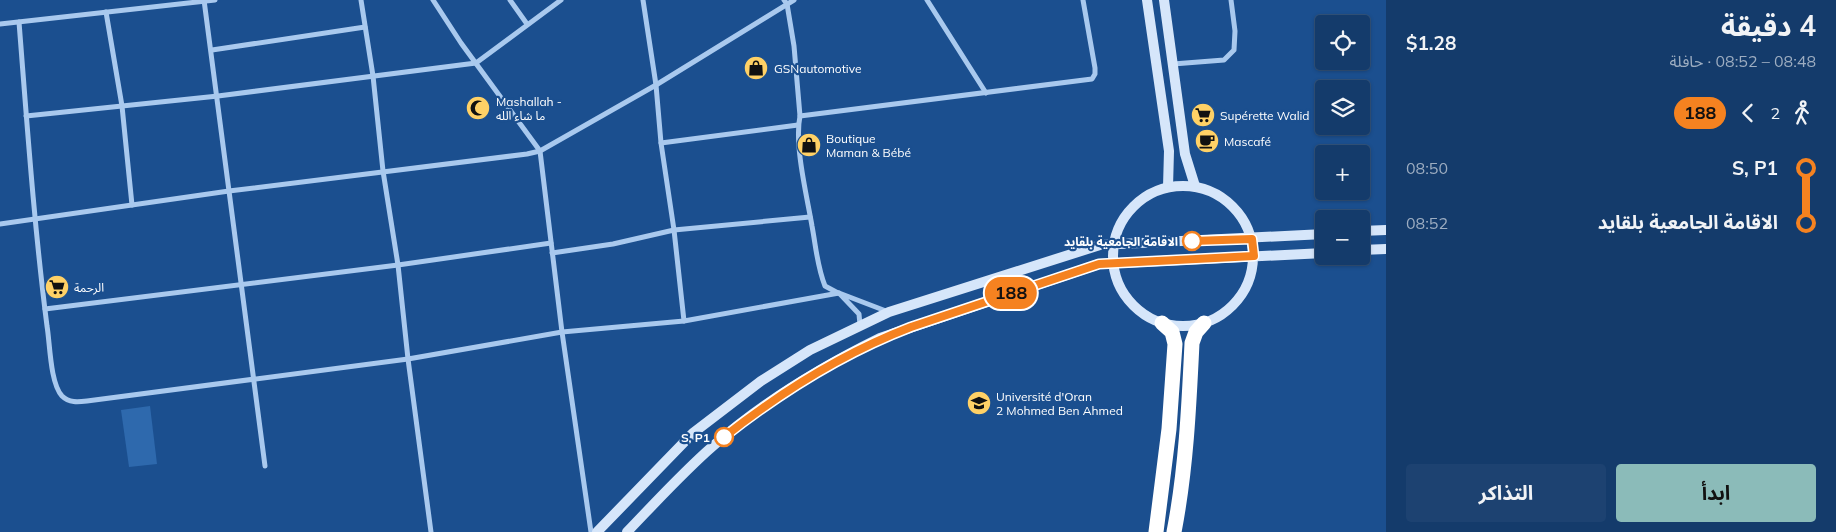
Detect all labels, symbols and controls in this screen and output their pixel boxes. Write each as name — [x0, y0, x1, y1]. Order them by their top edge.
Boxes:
text: 4 دقيقة — [1721, 8, 1816, 43]
map controls — [1315, 15, 1370, 265]
button: locate — [1315, 15, 1370, 70]
text: $1.28 — [1406, 31, 1456, 55]
text: 08:48 – 08:52 · حافلة — [1670, 51, 1816, 71]
shop icon: GSNautomotive — [743, 55, 769, 81]
place label: GSNautomotive — [774, 61, 862, 76]
button: layers — [1315, 80, 1370, 135]
place label: Mashallah - ما شاء الله — [496, 94, 562, 123]
mosque icon: Mashallah - ما شاء الله — [465, 95, 491, 121]
icon: back — [1734, 99, 1762, 127]
icon: walk — [1788, 99, 1816, 127]
text: 188 — [1684, 101, 1716, 124]
supermarket icon: Supérette Walid — [1190, 102, 1216, 128]
text: 2 — [1770, 103, 1780, 123]
place label: Supérette Walid — [1220, 108, 1310, 123]
cafe icon: Mascafé — [1194, 128, 1220, 154]
place label: Boutique Maman & Bébé — [826, 131, 911, 160]
shop icon: Boutique Maman & Bébé — [796, 132, 822, 158]
place label: Mascafé — [1224, 134, 1271, 149]
button: + — [1315, 145, 1370, 200]
text: S, P1 — [1732, 156, 1778, 180]
text: 08:50 — [1406, 158, 1448, 178]
button: − — [1315, 210, 1370, 265]
text: الاقامة الجامعية بلقايد — [1598, 210, 1778, 234]
text: 08:52 — [1406, 213, 1448, 233]
marker: الاقامة الجامعية بلقايد — [1182, 231, 1202, 251]
place label: الاقامة الجامعية بلقايد — [1064, 234, 1178, 249]
supermarket icon: الرحمة — [44, 274, 70, 300]
line badge: 188 — [982, 277, 1040, 309]
place label: الرحمة — [74, 280, 104, 295]
text: 188 — [995, 281, 1027, 304]
place label: Université d'Oran 2 Mohmed Ben Ahmed — [996, 389, 1123, 418]
school or university icon: Université d'Oran 2 Mohmed Ben Ahmed — [966, 390, 992, 416]
marker: S, P1 — [714, 427, 734, 447]
place label: S, P1 — [681, 430, 710, 445]
button: التذاكر — [1406, 464, 1606, 522]
button: ابدأ — [1616, 464, 1816, 522]

